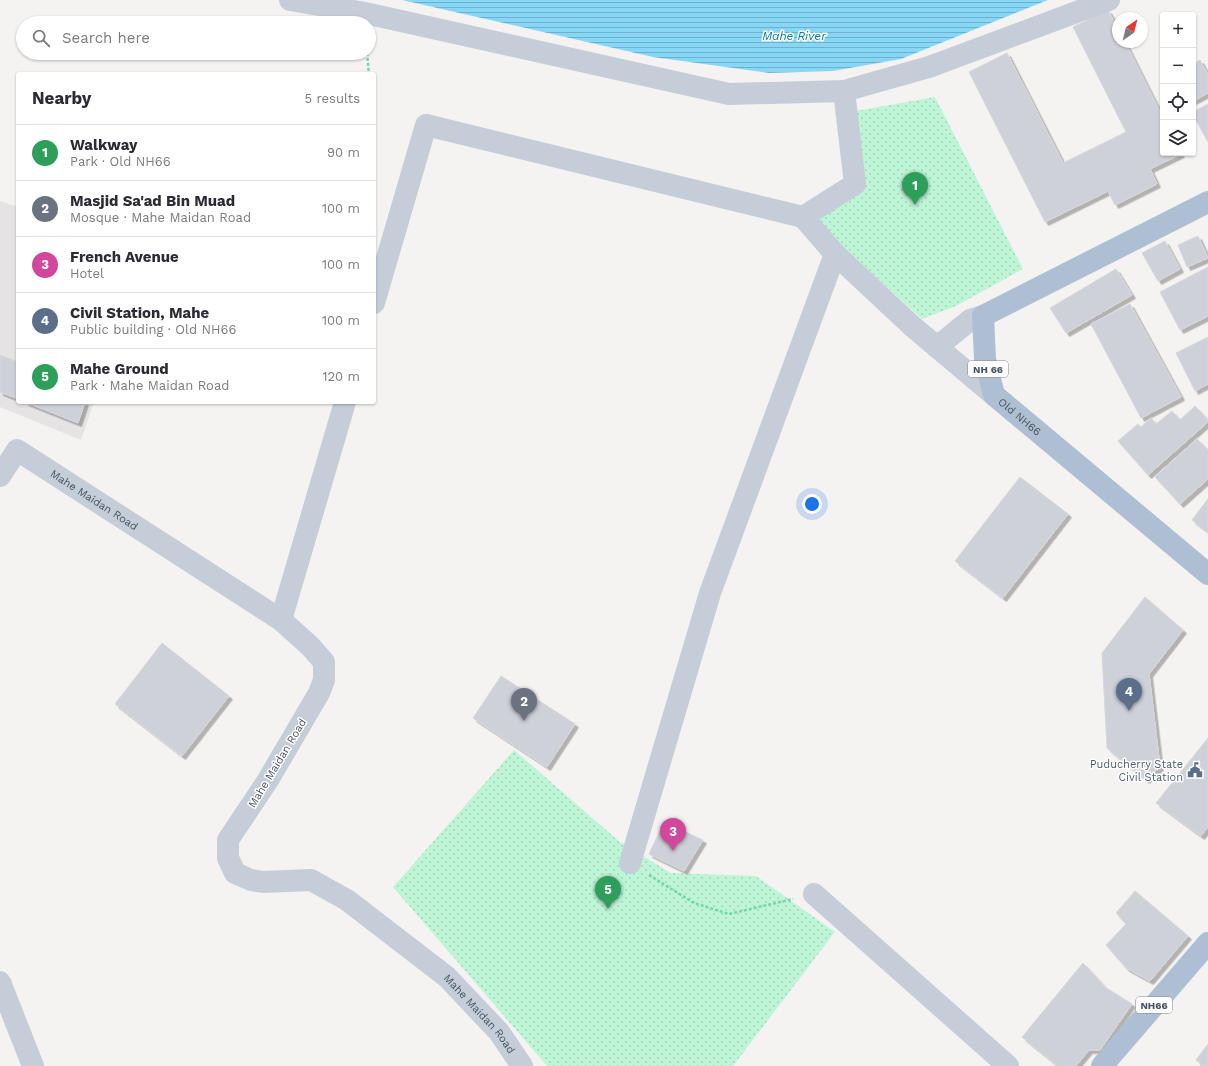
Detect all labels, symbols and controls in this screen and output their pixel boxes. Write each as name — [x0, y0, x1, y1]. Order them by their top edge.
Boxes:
north arrow — [1112, 12, 1148, 48]
map controls — [1160, 12, 1196, 156]
button: + — [1160, 12, 1196, 48]
search box — [16, 16, 376, 60]
icon: search — [30, 27, 52, 49]
text: Search here — [62, 29, 150, 47]
water label: Mahe River — [762, 29, 827, 43]
button: − — [1160, 48, 1196, 84]
button: locate — [1160, 84, 1196, 120]
text: Nearby — [32, 88, 91, 108]
text: 5 results — [305, 91, 360, 106]
button: layers — [1160, 120, 1196, 156]
text: Walkway — [70, 136, 137, 154]
text: 1 — [42, 145, 48, 160]
text: 90 m — [327, 145, 360, 160]
text: Park · Old NH66 — [70, 154, 171, 169]
pin: 1 — [902, 172, 928, 205]
text: Masjid Sa'ad Bin Muad — [70, 192, 235, 210]
text: 2 — [41, 201, 49, 216]
text: 100 m — [322, 201, 360, 216]
text: Mosque · Mahe Maidan Road — [70, 210, 251, 225]
text: French Avenue — [70, 248, 179, 266]
text: 3 — [41, 257, 49, 272]
text: 100 m — [322, 257, 360, 272]
text: Hotel — [70, 266, 104, 281]
text: Civil Station, Mahe — [70, 304, 209, 322]
text: 4 — [41, 313, 49, 328]
text: 100 m — [322, 313, 360, 328]
text: Public building · Old NH66 — [70, 322, 236, 337]
text: Mahe Ground — [70, 360, 169, 378]
road number: NH 66 — [968, 361, 1008, 377]
text: 5 — [41, 369, 49, 384]
text: 120 m — [322, 369, 360, 384]
text: Park · Mahe Maidan Road — [70, 378, 229, 393]
street label: Old NH66 — [995, 395, 1044, 439]
street label: Mahe Maidan Road — [48, 467, 140, 533]
your location — [802, 494, 822, 514]
pin: 4 — [1116, 678, 1142, 711]
pin: 2 — [511, 688, 537, 721]
street label: Mahe Maidan Road — [246, 716, 309, 810]
place label: Puducherry State Civil Station — [1090, 758, 1183, 784]
public building icon: Puducherry State Civil Station — [1186, 761, 1204, 779]
pin: 3 — [660, 818, 686, 851]
pin: 5 — [595, 876, 621, 909]
street label: Mahe Maidan Road — [441, 972, 518, 1056]
road number: NH66 — [1136, 997, 1172, 1013]

